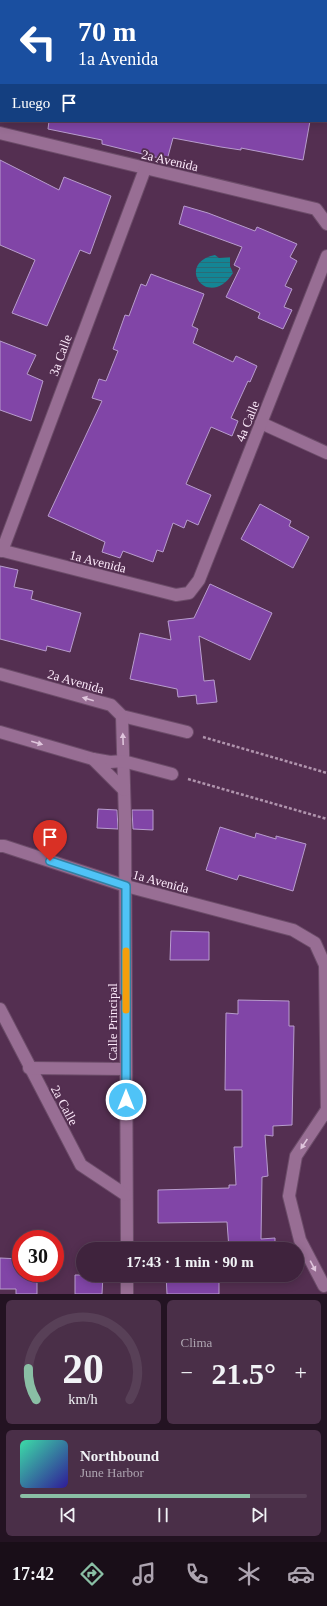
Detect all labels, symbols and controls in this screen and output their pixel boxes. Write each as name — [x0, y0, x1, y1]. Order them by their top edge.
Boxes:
icon: left — [12, 16, 64, 68]
text: 70 m — [78, 16, 136, 47]
text: 1a Avenida — [78, 49, 158, 69]
icon: arrive — [58, 92, 80, 114]
text: Luego — [12, 95, 50, 111]
street label: 2a Avenida — [140, 147, 200, 174]
street label: 3a Calle — [46, 332, 75, 378]
street label: 4a Calle — [232, 398, 263, 444]
street label: 1a Avenida — [68, 547, 128, 576]
street label: 2a Avenida — [46, 666, 106, 697]
one-way arrow — [82, 696, 94, 702]
one-way arrow — [119, 733, 126, 745]
one-way arrow — [32, 740, 44, 746]
pin — [33, 820, 67, 861]
icon: arrive — [39, 826, 61, 848]
street label: 1a Avenida — [131, 867, 191, 896]
street label: Calle Principal — [105, 983, 120, 1061]
position arrow — [105, 1079, 147, 1121]
street label: 2a Calle — [48, 1083, 81, 1128]
one-way arrow — [300, 1138, 308, 1149]
speed limit sign: 30 — [12, 1230, 64, 1282]
text: 17:43 · 1 min · 90 m — [126, 1254, 254, 1270]
one-way arrow — [310, 1260, 317, 1272]
text: Clima — [181, 1335, 212, 1350]
text: 20 — [62, 1346, 104, 1392]
text: 21.5° — [212, 1357, 276, 1390]
text: − — [181, 1360, 193, 1385]
text: + — [295, 1360, 307, 1385]
text: km/h — [69, 1391, 98, 1407]
text: Northbound — [80, 1448, 159, 1464]
text: June Harbor — [80, 1465, 144, 1480]
icon: previous — [57, 1504, 79, 1526]
icon: pause — [152, 1504, 174, 1526]
icon: next — [248, 1504, 270, 1526]
icon: directions — [78, 1560, 106, 1588]
icon: music — [130, 1560, 158, 1588]
icon: phone — [183, 1560, 211, 1588]
icon: climate — [235, 1560, 263, 1588]
icon: car — [287, 1560, 315, 1588]
text: 17:42 — [12, 1564, 54, 1584]

